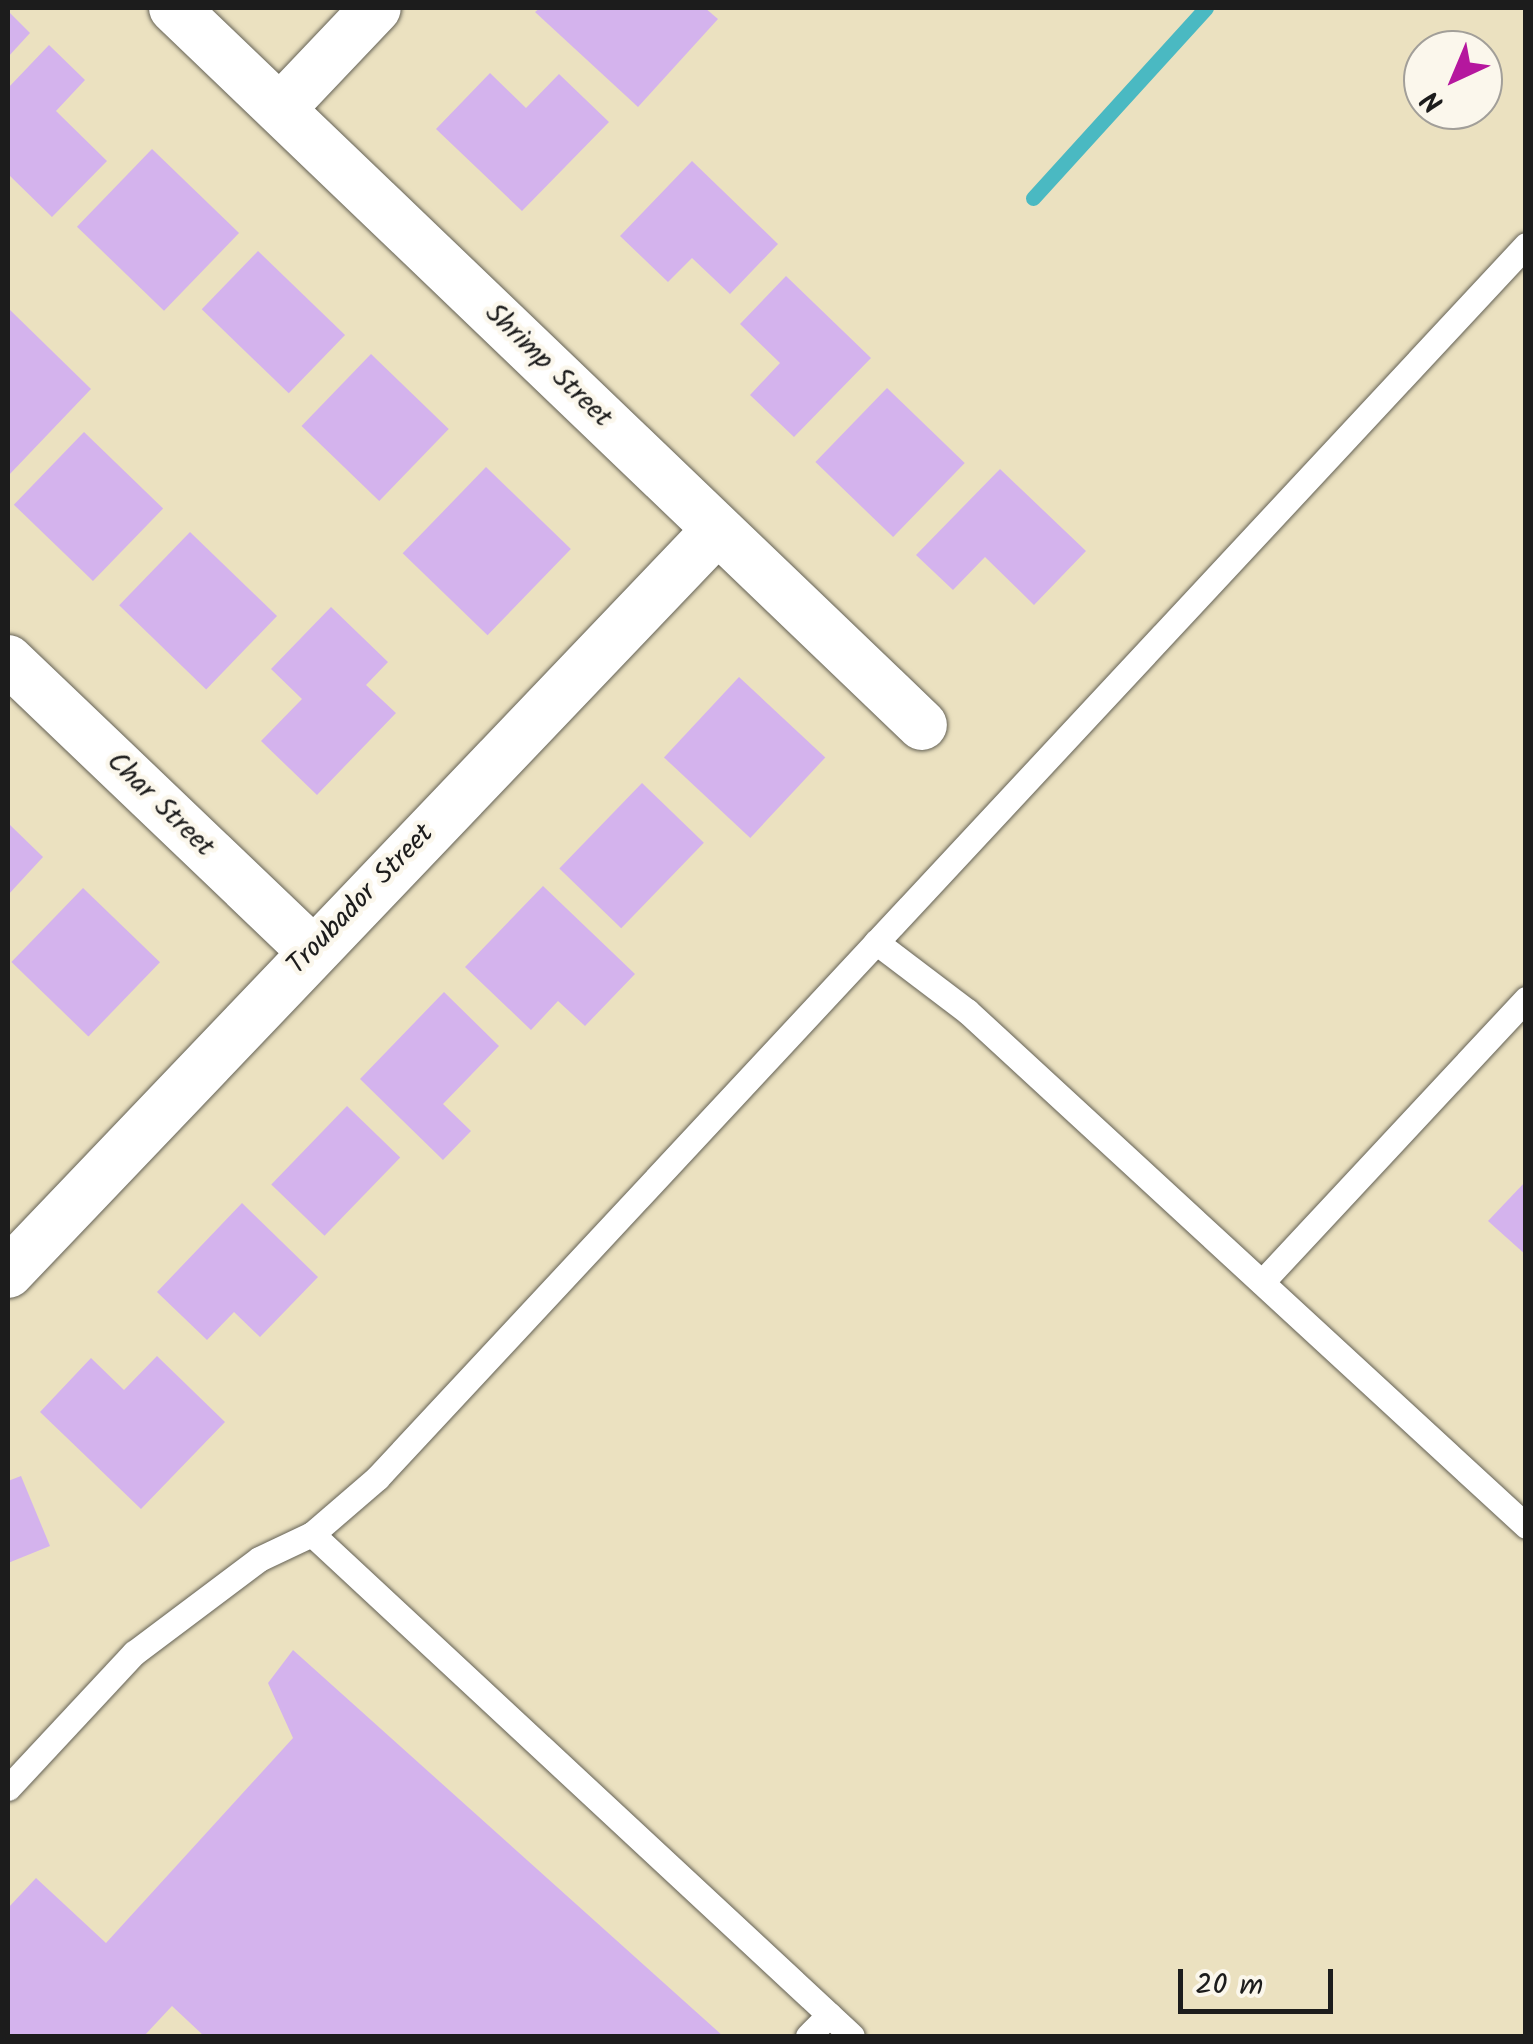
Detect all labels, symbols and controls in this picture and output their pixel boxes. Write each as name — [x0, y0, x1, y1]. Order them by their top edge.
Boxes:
north arrow — [1403, 30, 1503, 130]
text: N — [1411, 78, 1455, 123]
street label: Shrimp Street — [477, 297, 619, 435]
street label: Char Street — [99, 746, 221, 864]
street label: Troubador Street — [281, 818, 441, 982]
scale bar — [1183, 1949, 1338, 2011]
text: 20 m — [1195, 1962, 1263, 2010]

